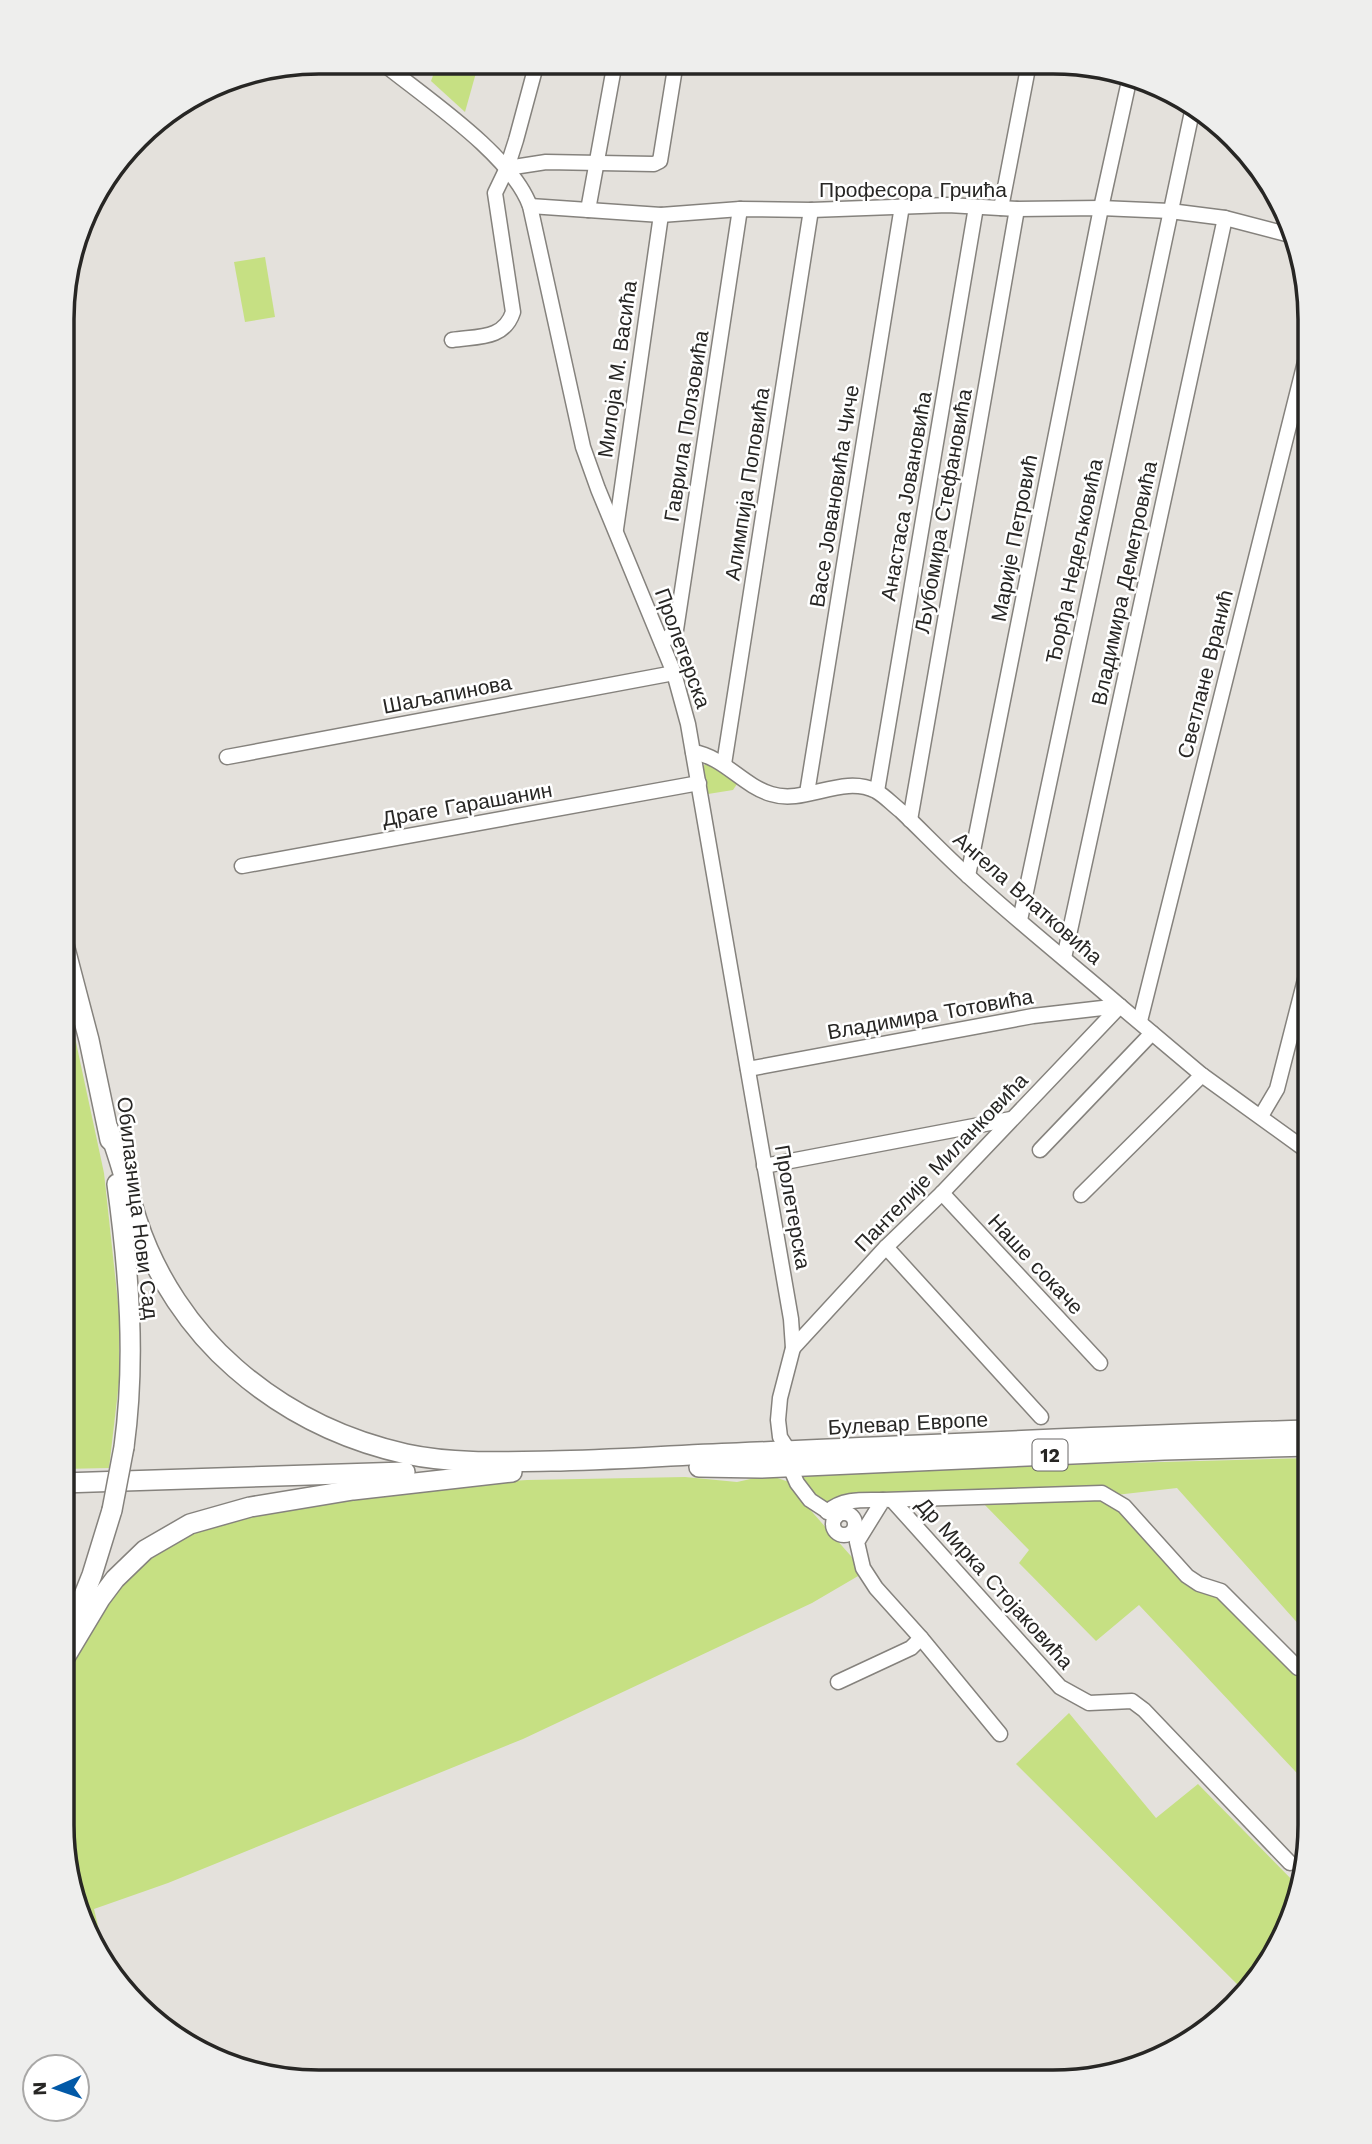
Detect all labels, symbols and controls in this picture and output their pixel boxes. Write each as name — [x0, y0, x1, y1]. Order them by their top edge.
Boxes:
street label: Професора Грчића — [819, 177, 1007, 202]
street label: Милоја М. Васића — [592, 279, 642, 459]
street label: Гаврила Ползовића — [659, 328, 714, 523]
street label: Васе Јовановића Чиче — [804, 383, 864, 609]
street label: Алимпија Поповића — [719, 385, 775, 582]
street label: Љубомира Стефановића — [909, 386, 977, 635]
street label: Анастаса Јовановића — [875, 389, 937, 603]
street label: Марије Петровић — [986, 452, 1042, 624]
street label: Ђорђа Недељковића — [1040, 456, 1108, 666]
street label: Владимира Деметровића — [1086, 458, 1162, 707]
street label: Пролетерска — [650, 585, 716, 712]
street label: Светлане Вранић — [1172, 587, 1238, 761]
street label: Шаљапинова — [381, 669, 514, 719]
street label: Драге Гарашанин — [380, 777, 554, 831]
street label: Ангела Влатковића — [948, 826, 1108, 970]
street label: Владимира Тотовића — [825, 984, 1035, 1044]
street label: Пантелије Миланковића — [849, 1067, 1033, 1256]
street label: Обилазница Нови Сад — [112, 1095, 164, 1321]
street label: Пролетерска — [770, 1143, 816, 1271]
street label: Наше сокаче — [983, 1209, 1089, 1319]
street label: Булевар Европе — [827, 1406, 989, 1440]
road number: 12 — [1032, 1440, 1068, 1470]
street label: Др Мирка Стојаковића — [911, 1492, 1079, 1674]
north arrow — [21, 2053, 91, 2123]
text: N — [28, 2081, 51, 2096]

